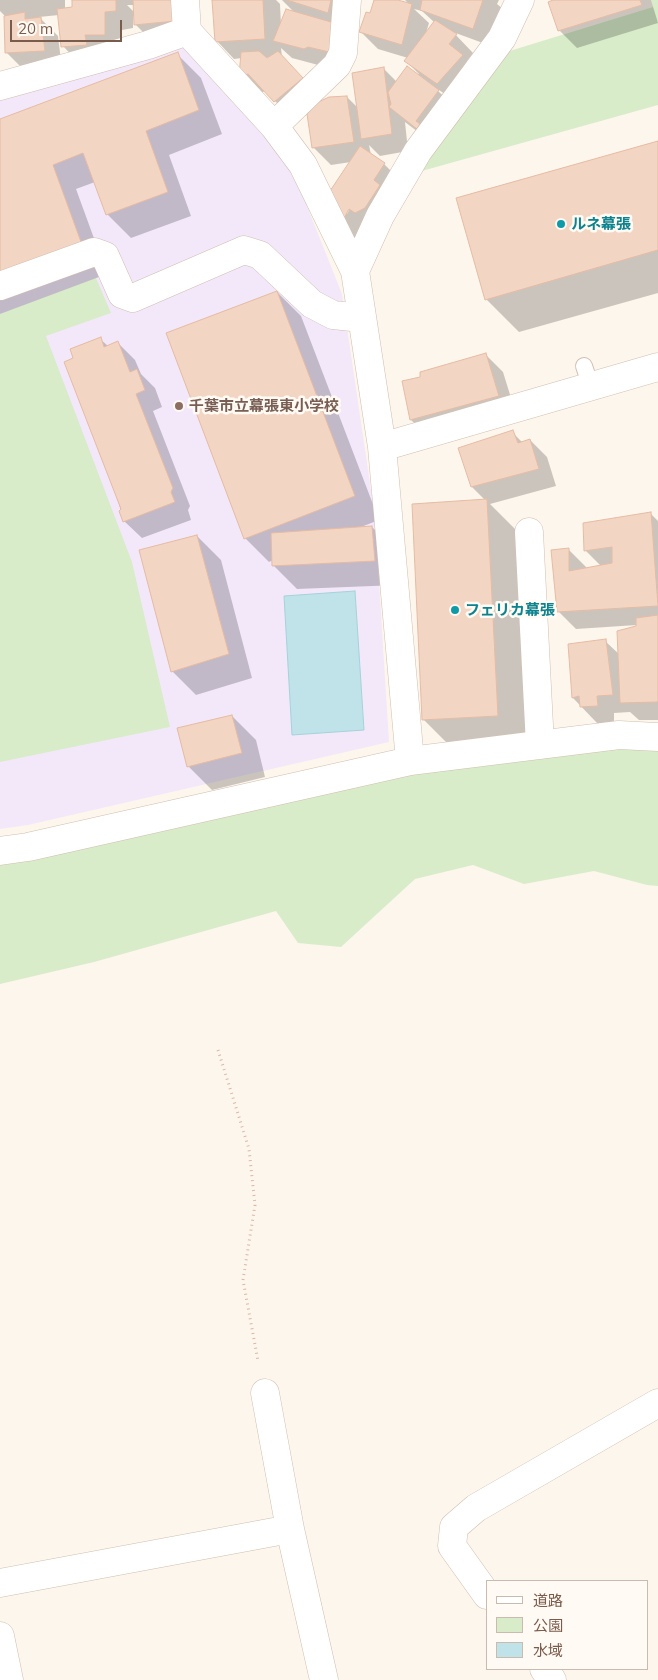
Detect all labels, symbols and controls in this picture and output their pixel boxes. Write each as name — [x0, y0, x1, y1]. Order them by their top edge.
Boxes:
scale bar — [12, 10, 125, 42]
text: 20 m — [18, 19, 53, 38]
place label: ルネ幕張 — [571, 215, 631, 233]
marker: ルネ幕張 — [555, 218, 567, 230]
place label: 千葉市立幕張東小学校 — [189, 397, 339, 415]
marker: 千葉市立幕張東小学校 — [173, 400, 185, 412]
place label: フェリカ幕張 — [465, 601, 555, 619]
marker: フェリカ幕張 — [449, 604, 461, 616]
legend — [486, 1580, 648, 1670]
text: 道路 — [533, 1591, 563, 1610]
text: 公園 — [533, 1616, 563, 1635]
text: 水域 — [533, 1641, 563, 1660]

